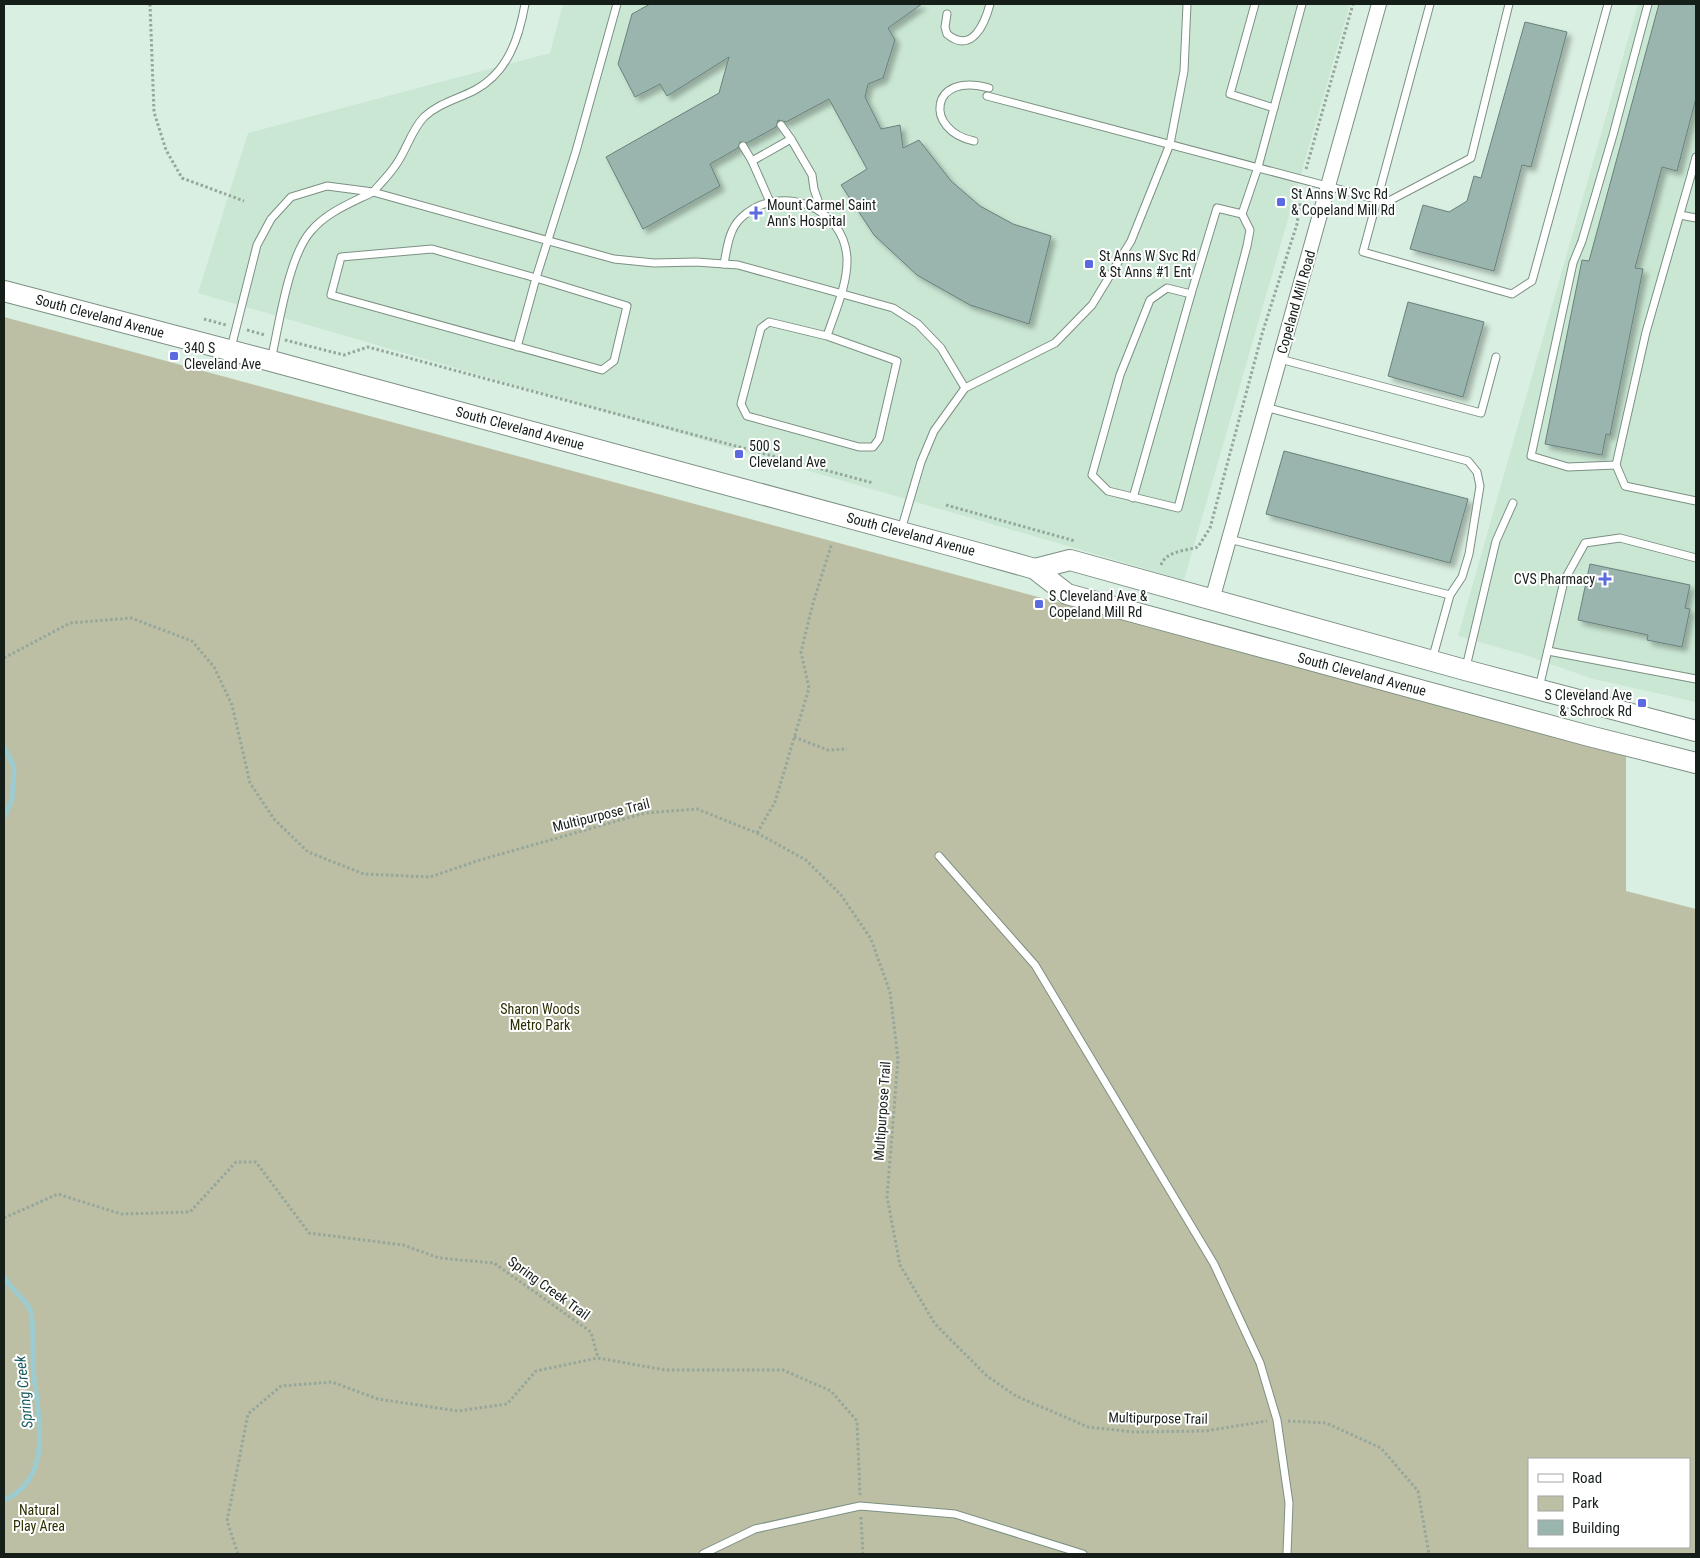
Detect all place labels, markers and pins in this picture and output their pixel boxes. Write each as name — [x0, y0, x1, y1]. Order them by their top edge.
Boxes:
place label: St Anns W Svc Rd & Copeland Mill Rd — [1291, 186, 1395, 218]
marker: St Anns W Svc Rd & Copeland Mill Rd — [1275, 196, 1287, 208]
place label: Mount Carmel Saint Ann's Hospital — [767, 197, 876, 229]
marker: Mount Carmel Saint Ann's Hospital — [749, 206, 763, 220]
place label: St Anns W Svc Rd & St Anns #1 Ent — [1099, 248, 1196, 280]
marker: St Anns W Svc Rd & St Anns #1 Ent — [1083, 258, 1095, 270]
place label: 340 S Cleveland Ave — [184, 340, 262, 372]
marker: 340 S Cleveland Ave — [168, 350, 180, 362]
place label: 500 S Cleveland Ave — [749, 438, 827, 470]
marker: 500 S Cleveland Ave — [733, 448, 745, 460]
place label: CVS Pharmacy — [1514, 571, 1595, 587]
marker: CVS Pharmacy — [1599, 573, 1611, 585]
place label: S Cleveland Ave & Copeland Mill Rd — [1049, 588, 1148, 620]
marker: S Cleveland Ave & Copeland Mill Rd — [1033, 598, 1045, 610]
place label: S Cleveland Ave & Schrock Rd — [1544, 687, 1632, 719]
marker: S Cleveland Ave & Schrock Rd — [1636, 697, 1648, 709]

